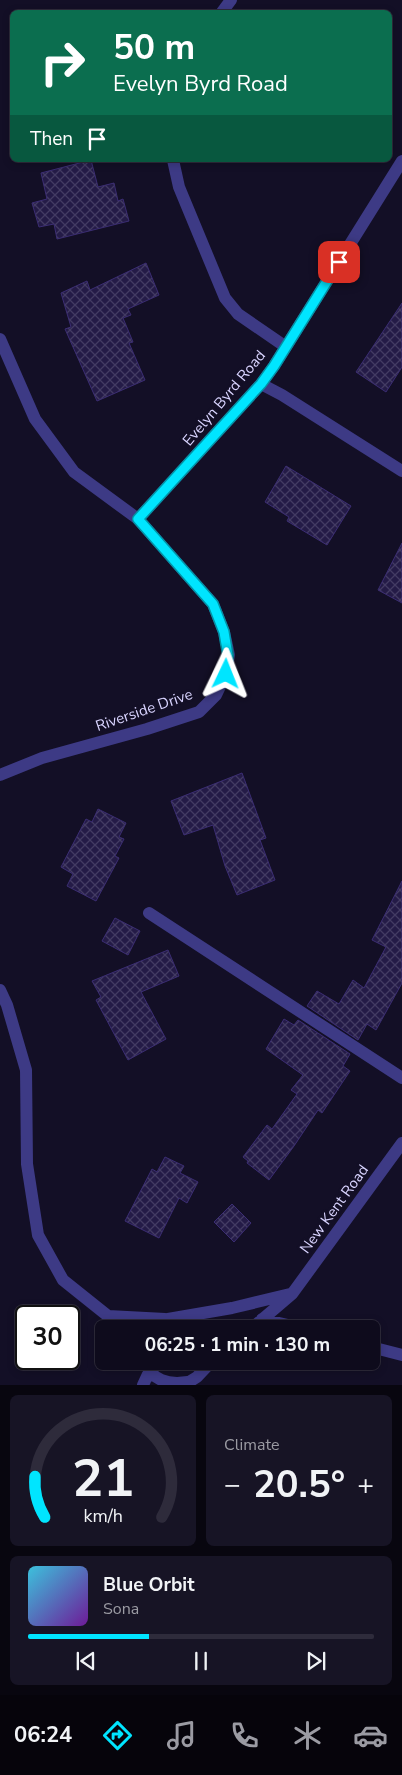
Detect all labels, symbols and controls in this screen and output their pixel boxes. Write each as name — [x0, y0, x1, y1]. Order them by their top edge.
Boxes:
text: 50 m — [113, 24, 195, 71]
icon: right — [30, 30, 95, 95]
text: Evelyn Byrd Road — [113, 69, 288, 99]
icon: arrive — [83, 125, 111, 153]
text: Then — [30, 126, 73, 152]
pin — [318, 241, 360, 283]
icon: arrive — [325, 248, 353, 276]
street label: Evelyn Byrd Road — [178, 346, 270, 450]
position arrow — [199, 647, 251, 699]
street label: Riverside Drive — [93, 684, 195, 736]
street label: New Kent Road — [295, 1161, 373, 1257]
speed limit sign: 30 — [15, 1305, 80, 1370]
text: 06:25 · 1 min · 130 m — [145, 1332, 330, 1358]
text: Climate — [224, 1434, 279, 1456]
text: 21 — [72, 1443, 134, 1514]
text: 20.5° — [253, 1459, 345, 1510]
text: − — [224, 1466, 241, 1504]
text: + — [357, 1466, 374, 1504]
text: km/h — [83, 1504, 123, 1528]
text: Blue Orbit — [103, 1572, 194, 1598]
text: Sona — [103, 1598, 139, 1620]
icon: previous — [72, 1647, 100, 1675]
icon: pause — [187, 1647, 215, 1675]
icon: next — [302, 1647, 330, 1675]
icon: directions — [100, 1718, 135, 1753]
icon: music — [164, 1718, 199, 1753]
icon: phone — [227, 1718, 262, 1753]
icon: climate — [290, 1718, 325, 1753]
icon: car — [353, 1718, 388, 1753]
text: 06:24 — [14, 1720, 72, 1750]

